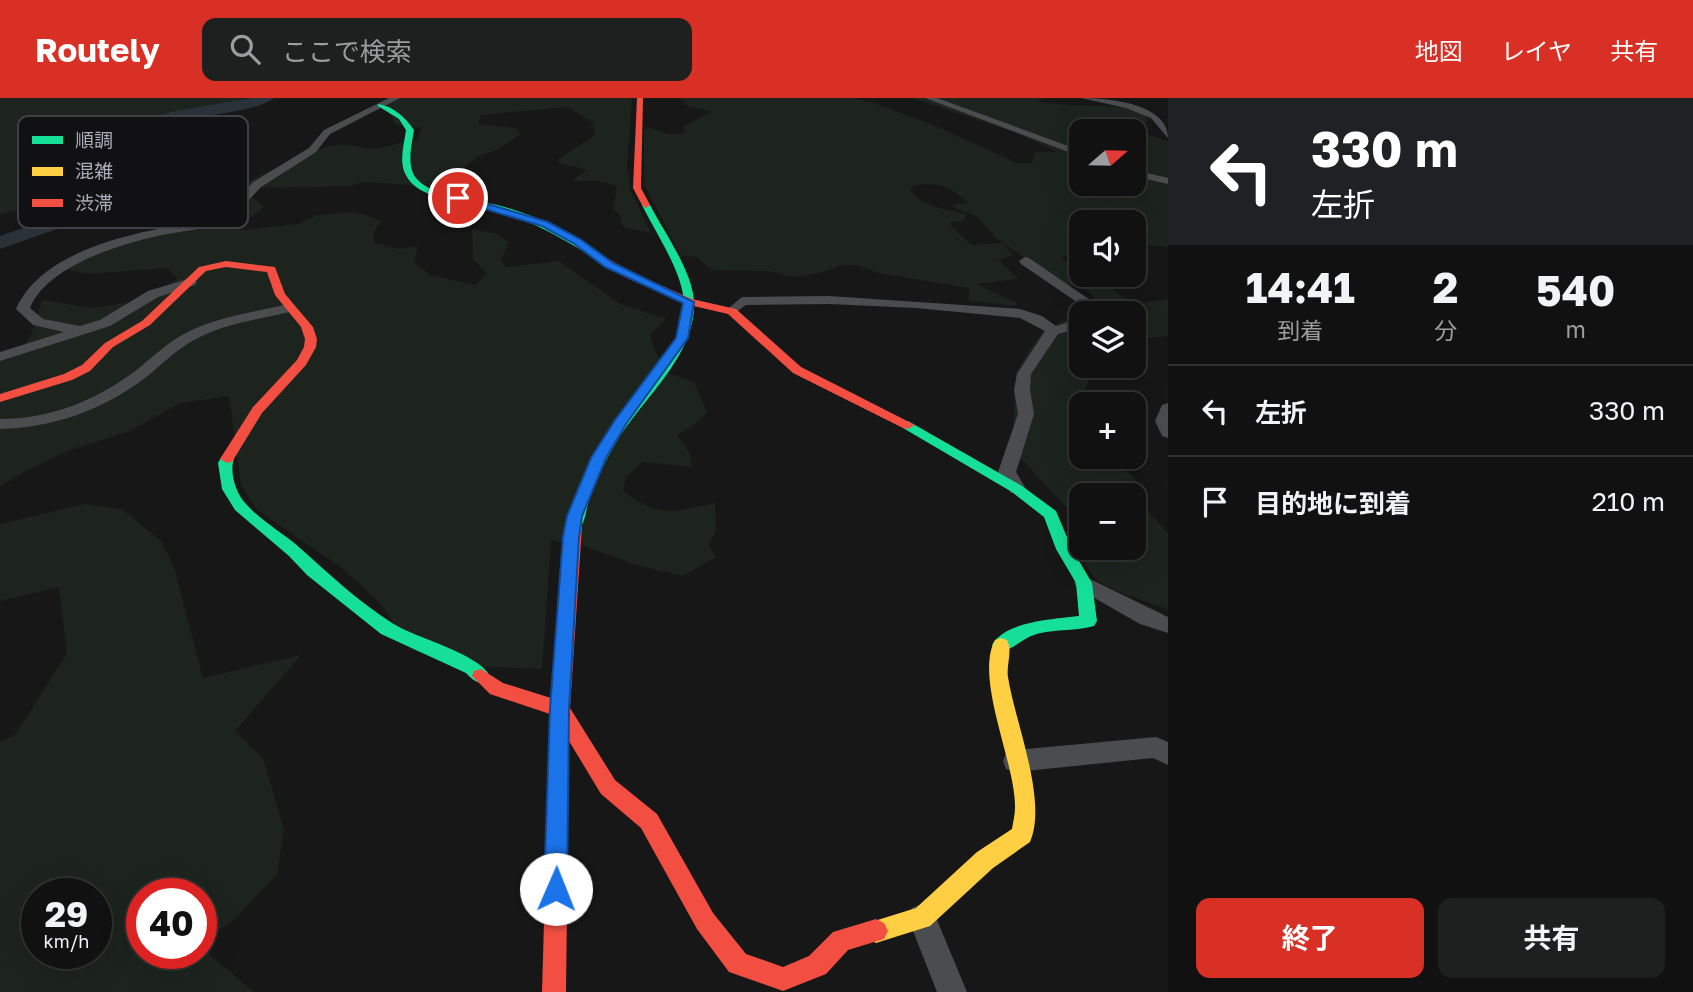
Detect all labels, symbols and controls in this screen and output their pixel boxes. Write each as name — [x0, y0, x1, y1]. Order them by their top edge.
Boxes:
search box — [202, 18, 692, 81]
text: Routely — [35, 30, 160, 69]
icon: search — [226, 30, 264, 68]
text: ここで検索 — [282, 36, 412, 67]
text: 地図 — [1415, 36, 1463, 65]
text: レイヤ — [1501, 36, 1572, 65]
text: 共有 — [1610, 36, 1658, 65]
legend — [18, 116, 248, 228]
north arrow — [1069, 119, 1146, 196]
map controls — [1069, 119, 1146, 560]
text: 330 m — [1311, 119, 1458, 178]
icon: left — [1196, 126, 1287, 217]
text: 順調 — [75, 128, 113, 151]
text: 混雑 — [75, 159, 113, 182]
pin — [428, 168, 488, 228]
icon: arrive — [439, 179, 477, 217]
text: 左折 — [1311, 185, 1375, 223]
text: 渋滞 — [75, 191, 113, 214]
button: sound — [1069, 210, 1146, 287]
text: 14:41 — [1246, 262, 1355, 312]
text: 2 — [1433, 262, 1458, 312]
text: 540 — [1536, 265, 1615, 315]
button: layers — [1069, 301, 1146, 378]
text: m — [1565, 315, 1586, 343]
text: 到着 — [1277, 316, 1323, 344]
text: 分 — [1434, 316, 1457, 344]
button: + — [1069, 392, 1146, 469]
icon: left — [1196, 392, 1234, 430]
text: 330 m — [1589, 395, 1665, 426]
text: 左折 — [1255, 397, 1307, 428]
button: − — [1069, 483, 1146, 560]
icon: arrive — [1196, 483, 1234, 521]
text: 210 m — [1592, 486, 1665, 517]
text: 目的地に到着 — [1255, 488, 1411, 519]
position arrow — [519, 852, 593, 926]
speed limit sign: 40 — [126, 878, 217, 969]
text: 29 — [45, 893, 88, 935]
button: 終了 — [1196, 898, 1424, 978]
button: 共有 — [1438, 898, 1665, 978]
text: km/h — [44, 930, 89, 952]

